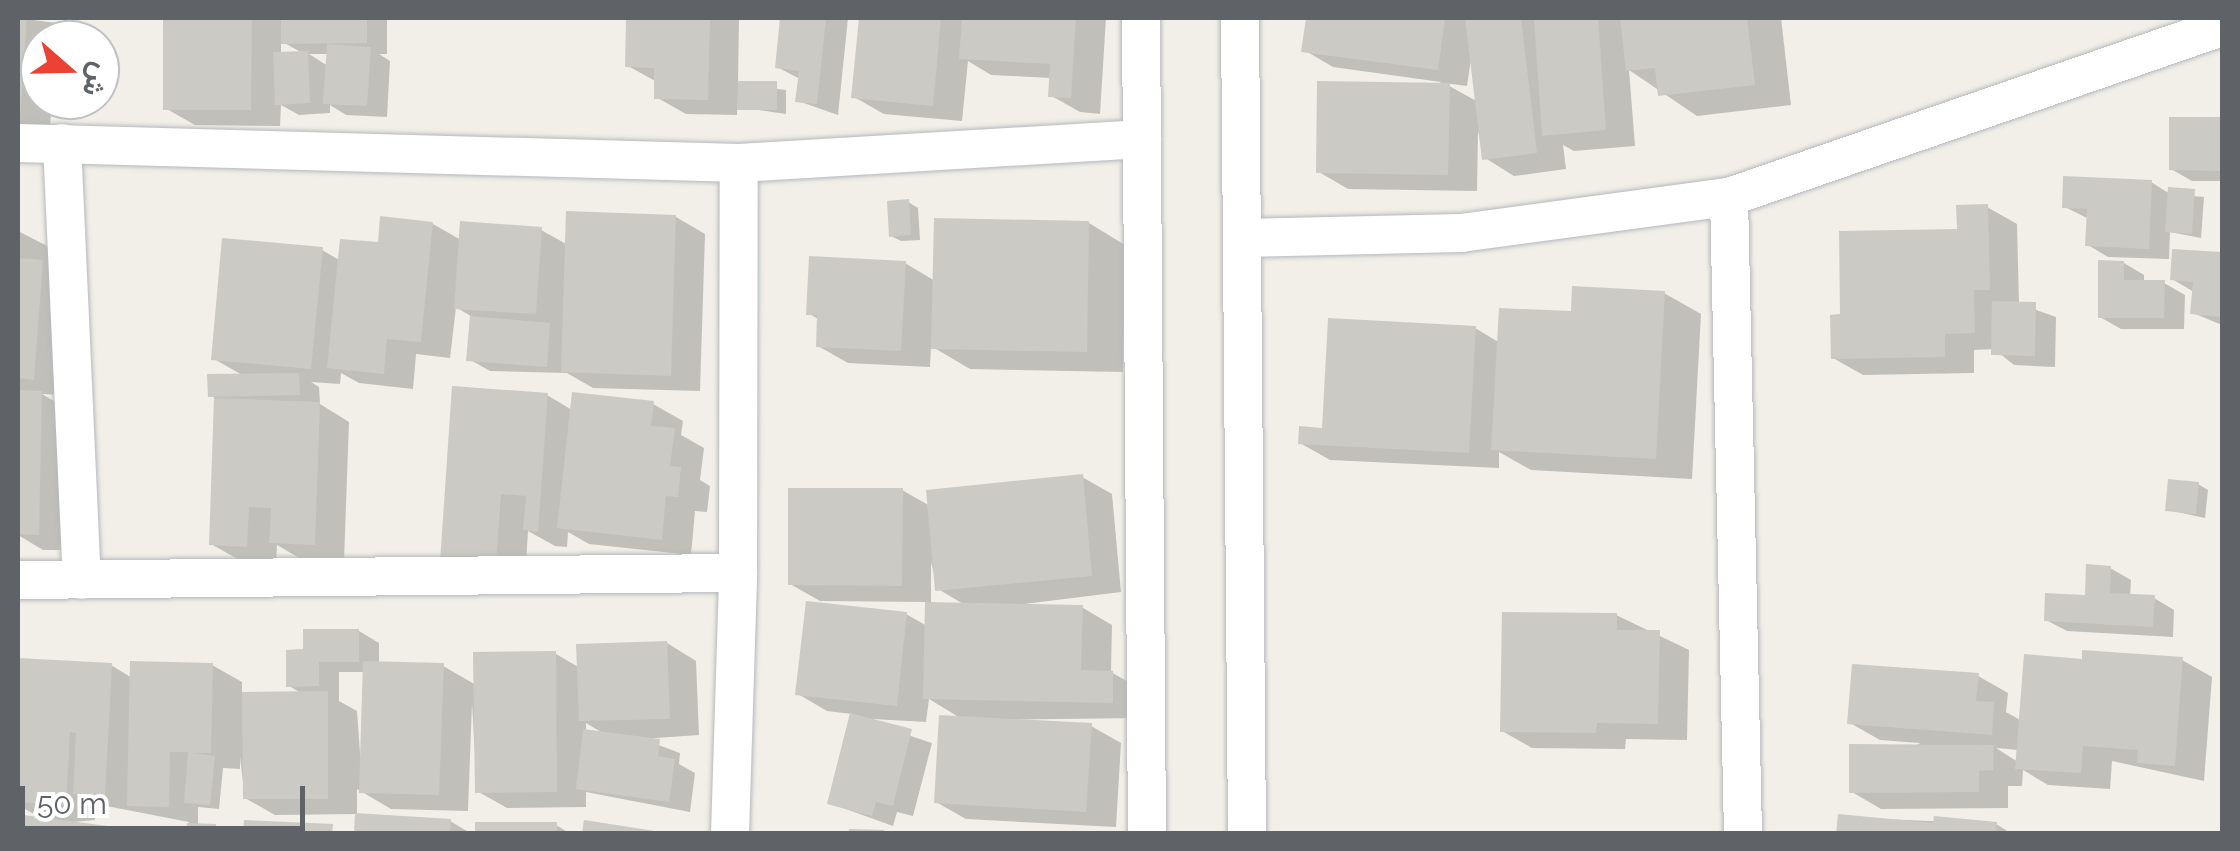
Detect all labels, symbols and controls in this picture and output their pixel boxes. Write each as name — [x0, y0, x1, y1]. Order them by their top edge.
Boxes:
north arrow — [20, 20, 120, 120]
text: ش — [76, 58, 118, 101]
scale bar — [25, 766, 310, 828]
text: 50 m — [37, 786, 107, 821]

